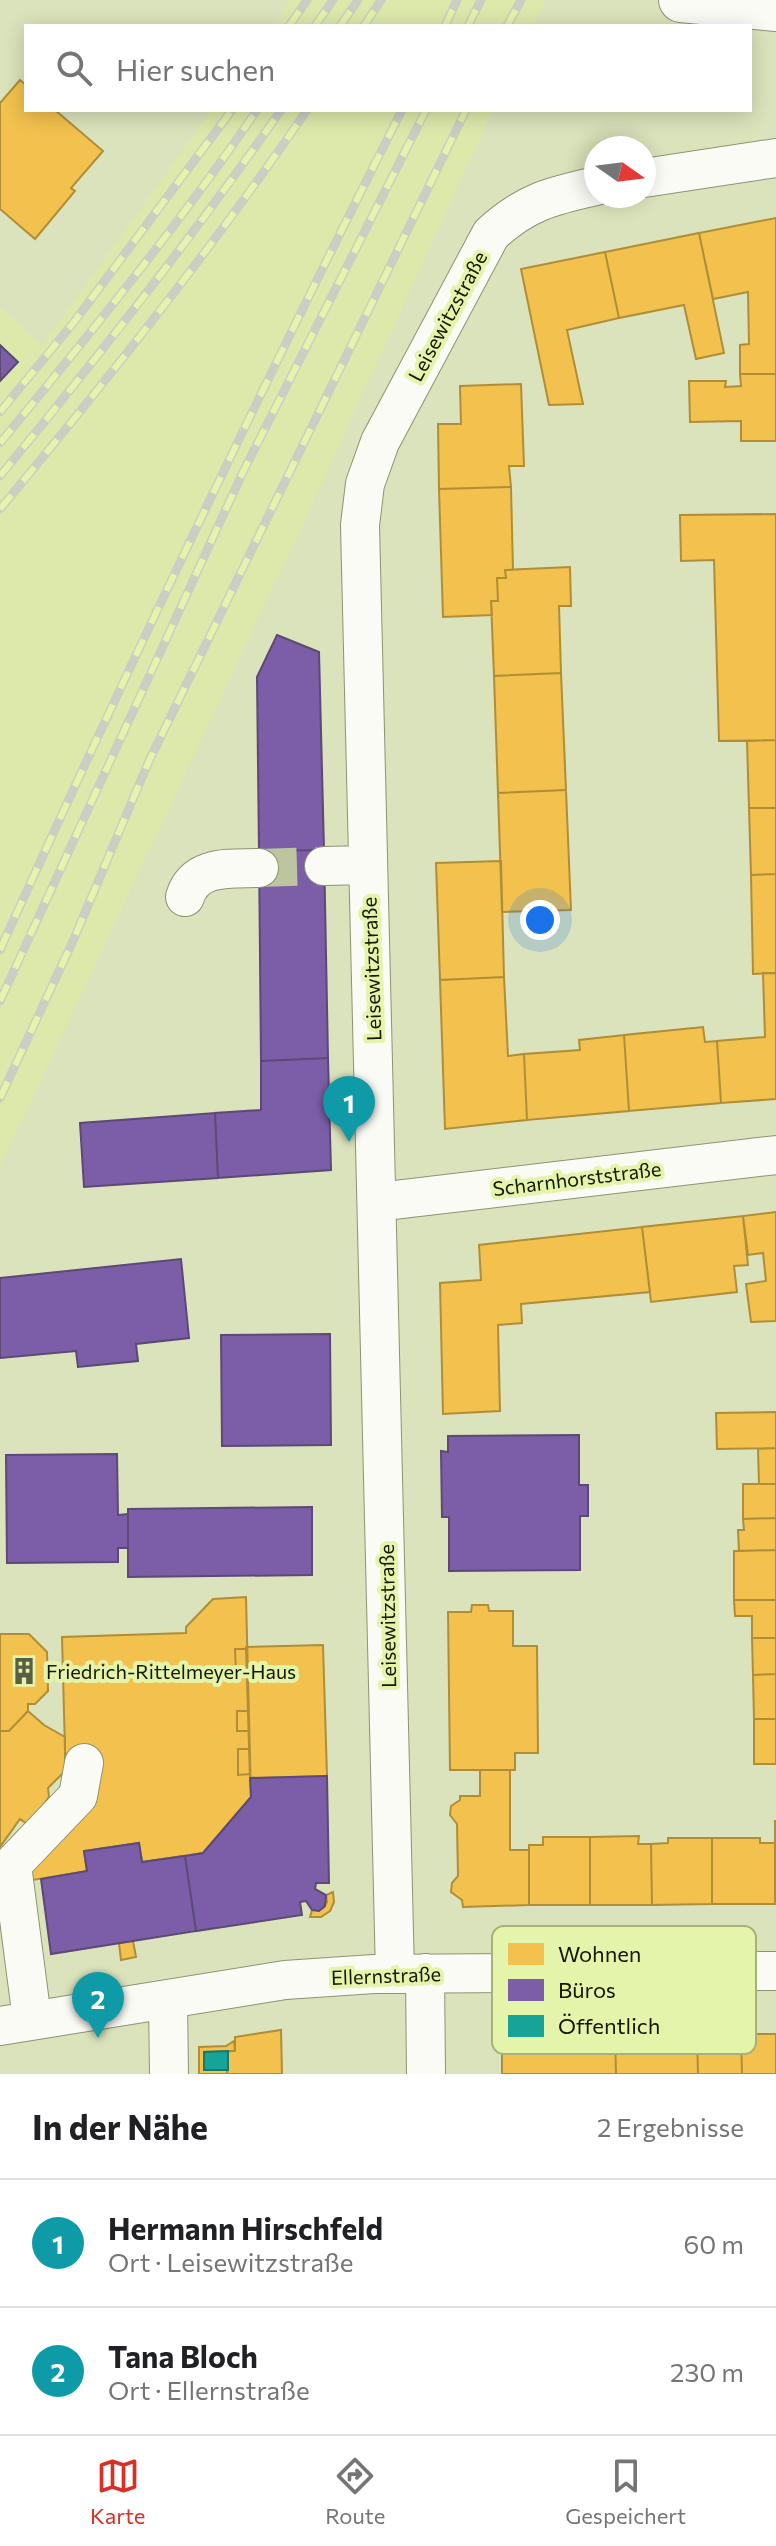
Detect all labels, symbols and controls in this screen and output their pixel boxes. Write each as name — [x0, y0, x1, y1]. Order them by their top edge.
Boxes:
search box — [24, 24, 752, 112]
icon: search — [52, 46, 96, 90]
text: Hier suchen — [116, 50, 275, 87]
north arrow — [584, 136, 656, 208]
street label: Leisewitzstraße — [403, 247, 491, 385]
street label: Leisewitzstraße — [356, 897, 386, 1041]
your location — [520, 900, 560, 940]
pin: 1 — [323, 1076, 375, 1142]
street label: Scharnhorststraße — [491, 1156, 663, 1200]
street label: Leisewitzstraße — [374, 1544, 400, 1688]
building icon: Friedrich-Rittelmeyer-Haus — [9, 1656, 39, 1686]
place label: Friedrich-Rittelmeyer-Haus — [46, 1659, 296, 1683]
legend — [492, 1926, 756, 2054]
text: Wohnen — [558, 1940, 641, 1967]
street label: Ellernstraße — [331, 1961, 441, 1989]
pin: 2 — [72, 1972, 124, 2038]
text: Büros — [558, 1976, 616, 2003]
text: Öffentlich — [558, 2012, 660, 2039]
text: In der Nähe — [32, 2105, 208, 2147]
text: 2 Ergebnisse — [597, 2111, 744, 2142]
text: Hermann Hirschfeld — [108, 2209, 383, 2246]
text: 1 — [52, 2228, 64, 2259]
text: 60 m — [684, 2228, 744, 2259]
text: Ort · Leisewitzstraße — [108, 2246, 354, 2277]
text: Tana Bloch — [108, 2337, 258, 2374]
text: 2 — [51, 2356, 65, 2387]
text: 230 m — [670, 2356, 744, 2387]
text: Ort · Ellernstraße — [108, 2374, 310, 2405]
tab: Karte — [90, 2454, 145, 2529]
tab: Route — [325, 2454, 385, 2529]
tab: Gespeichert — [565, 2454, 686, 2529]

